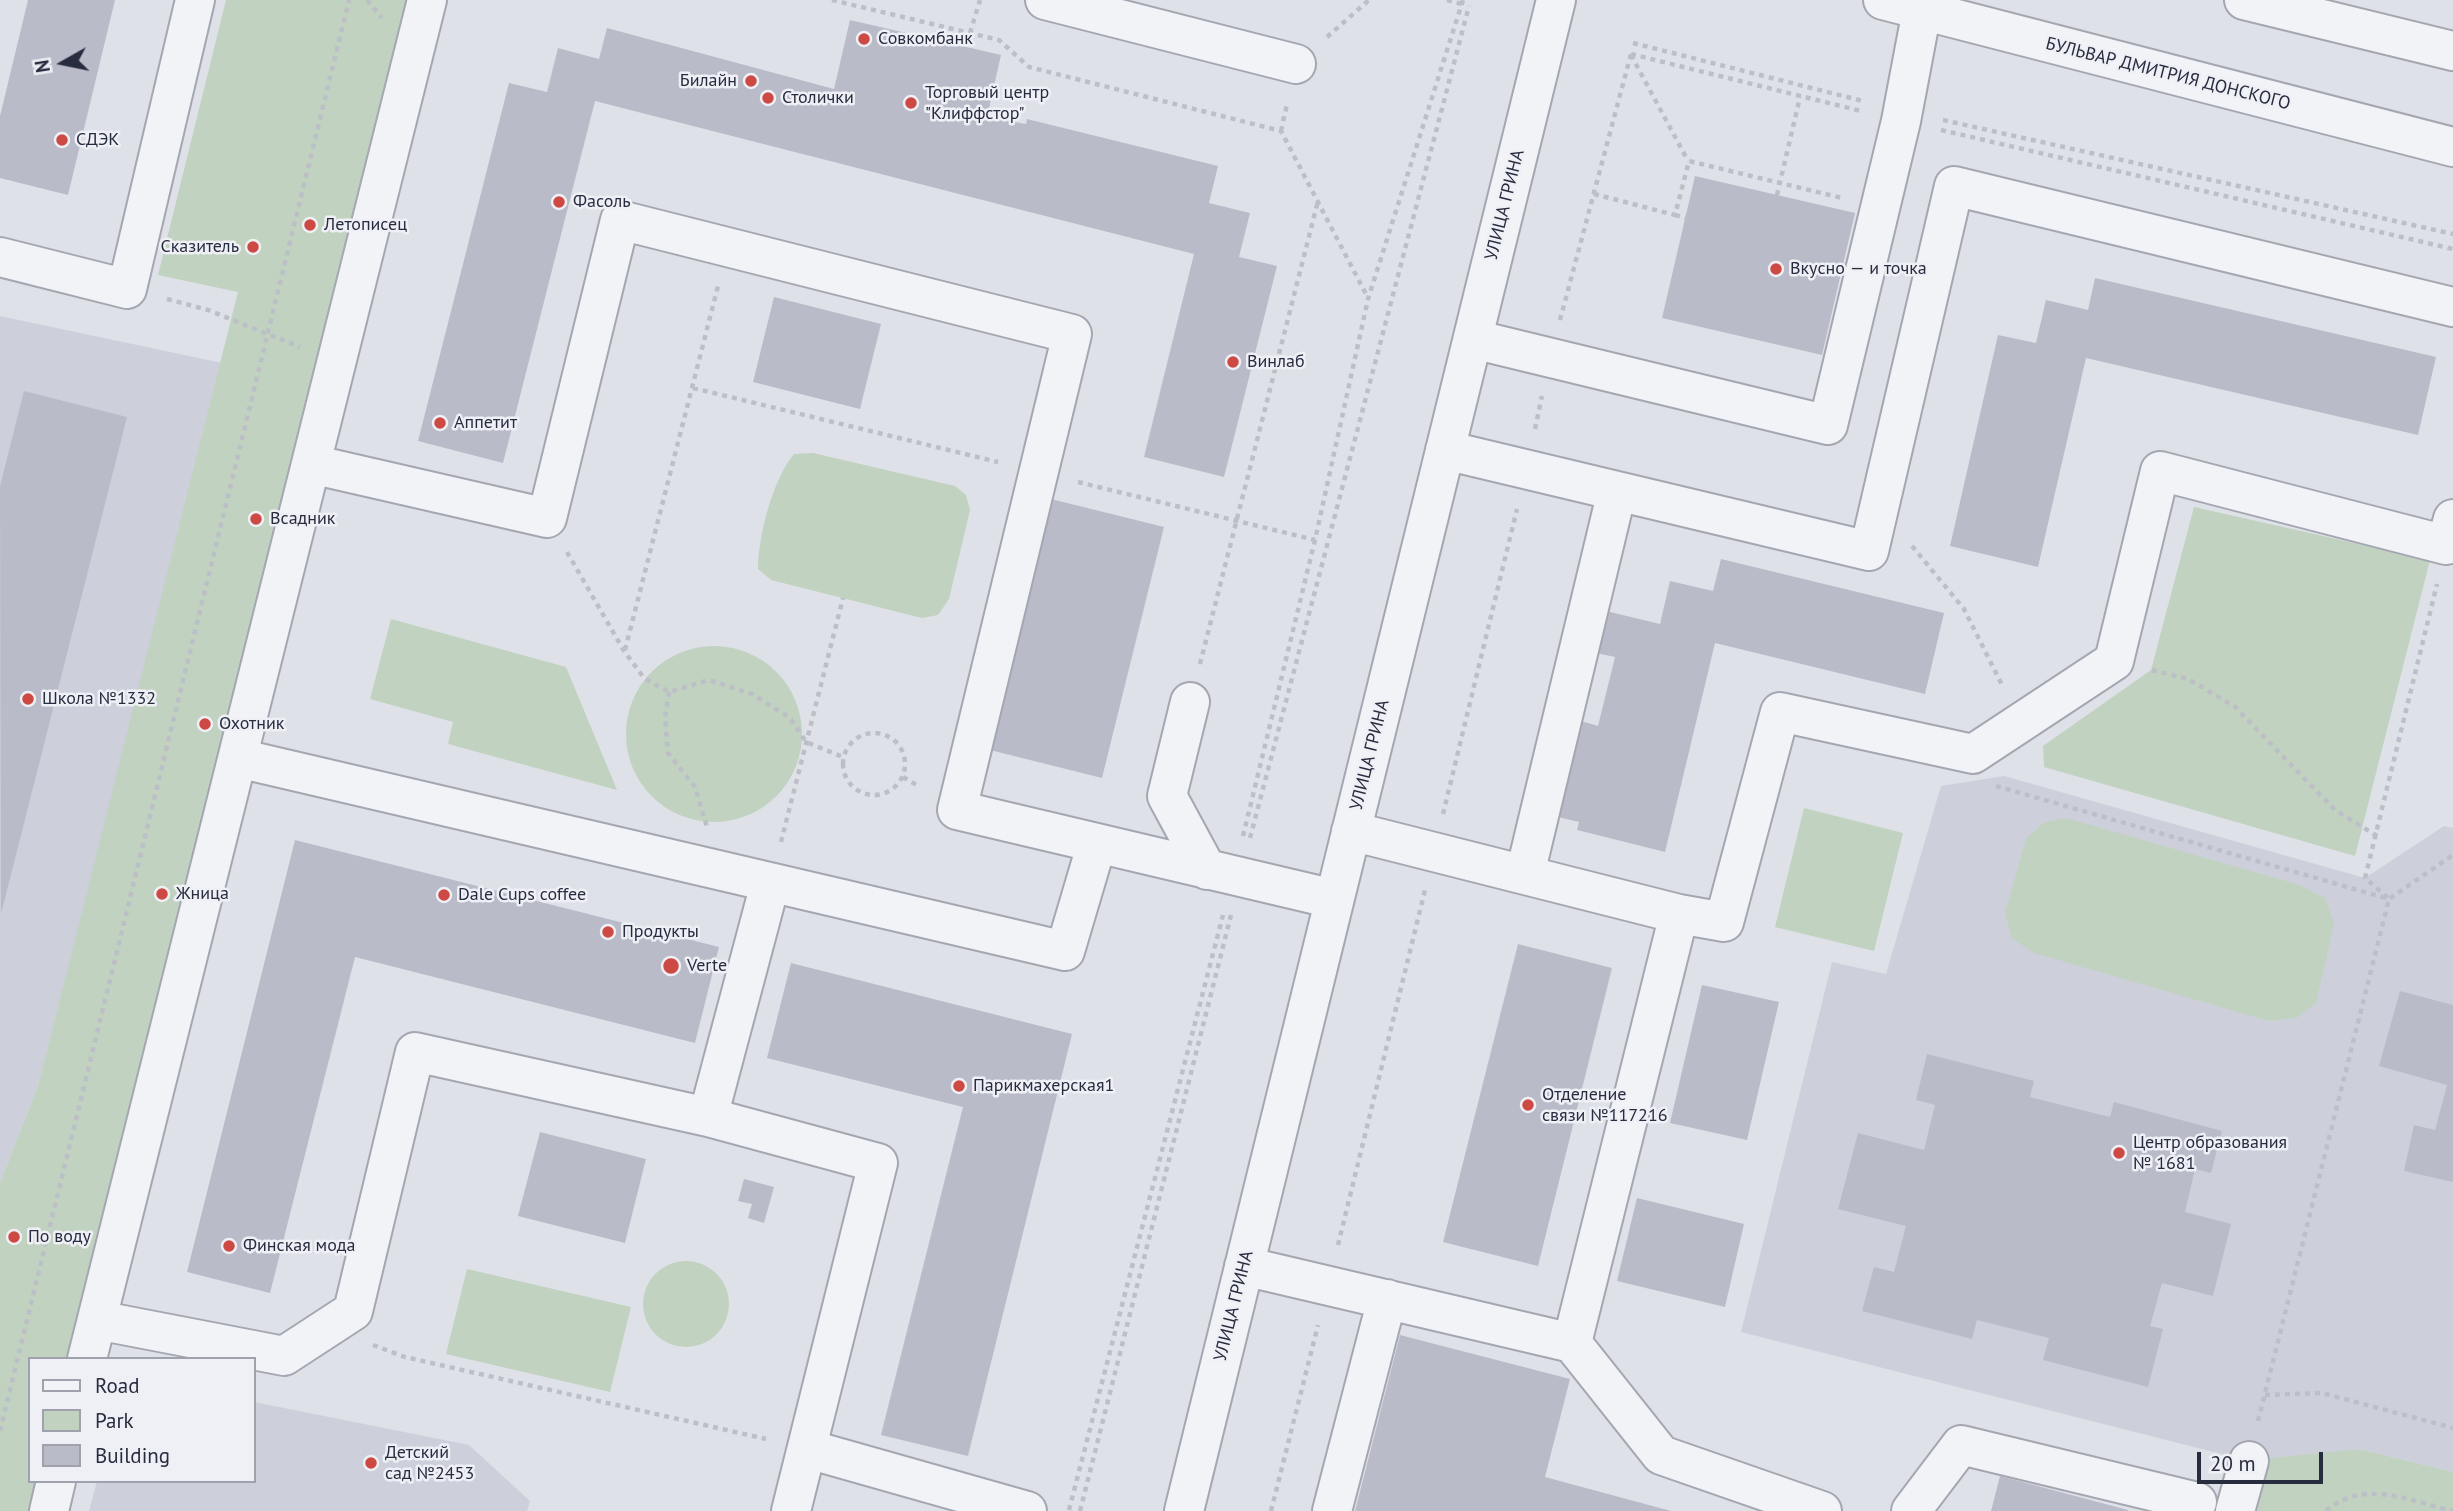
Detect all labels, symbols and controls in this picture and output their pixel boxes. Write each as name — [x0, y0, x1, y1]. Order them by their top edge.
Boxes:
north arrow — [28, 28, 98, 98]
place label: Совкомбанк — [878, 28, 973, 50]
marker: Совкомбанк — [856, 31, 872, 47]
street label: БУЛЬВАР ДМИТРИЯ ДОНСКОГО — [2043, 33, 2293, 115]
text: N — [29, 58, 55, 74]
place label: Билайн — [680, 70, 737, 92]
marker: Билайн — [743, 73, 759, 89]
place label: Торговый центр "Клиффстор" — [925, 82, 1049, 124]
place label: Столички — [782, 87, 854, 109]
marker: Столички — [760, 90, 776, 106]
marker: Торговый центр "Клиффстор" — [903, 95, 919, 111]
place label: СДЭК — [76, 129, 119, 151]
marker: СДЭК — [54, 132, 70, 148]
street label: УЛИЦА ГРИНА — [1481, 147, 1529, 263]
place label: Фасоль — [573, 191, 631, 213]
marker: Фасоль — [551, 194, 567, 210]
place label: Летописец — [324, 214, 407, 236]
marker: Летописец — [302, 217, 318, 233]
place label: Сказитель — [160, 236, 239, 258]
marker: Сказитель — [245, 239, 261, 255]
place label: Вкусно — и точка — [1790, 258, 1927, 280]
marker: Вкусно — и точка — [1768, 261, 1784, 277]
place label: Винлаб — [1247, 351, 1305, 373]
marker: Винлаб — [1225, 354, 1241, 370]
place label: Аппетит — [454, 412, 517, 434]
marker: Аппетит — [432, 415, 448, 431]
place label: Всадник — [270, 508, 335, 530]
marker: Всадник — [248, 511, 264, 527]
place label: Школа №1332 — [42, 688, 156, 710]
marker: Школа №1332 — [20, 691, 36, 707]
street label: УЛИЦА ГРИНА — [1346, 697, 1394, 813]
place label: Охотник — [219, 713, 284, 735]
marker: Охотник — [197, 716, 213, 732]
place label: Жница — [176, 883, 229, 905]
place label: Dale Cups coffee — [458, 884, 586, 906]
marker: Жница — [154, 886, 170, 902]
marker: Dale Cups coffee — [436, 887, 452, 903]
place label: Продукты — [622, 921, 699, 943]
marker: Продукты — [600, 924, 616, 940]
place label: Verte — [687, 955, 727, 977]
marker: Verte — [661, 956, 681, 976]
place label: Парикмахерская1 — [973, 1075, 1114, 1097]
marker: Парикмахерская1 — [951, 1078, 967, 1094]
place label: Отделение связи №117216 — [1542, 1084, 1667, 1126]
marker: Отделение связи №117216 — [1520, 1097, 1536, 1113]
place label: Центр образования № 1681 — [2133, 1132, 2287, 1174]
marker: Центр образования № 1681 — [2111, 1145, 2127, 1161]
place label: По воду — [28, 1226, 91, 1248]
marker: По воду — [6, 1229, 22, 1245]
place label: Финская мода — [243, 1235, 355, 1257]
marker: Финская мода — [221, 1238, 237, 1254]
street label: УЛИЦА ГРИНА — [1210, 1248, 1258, 1364]
legend — [28, 1357, 256, 1483]
text: Road — [95, 1372, 139, 1399]
text: Park — [95, 1407, 134, 1434]
scale bar — [2201, 1438, 2327, 1482]
text: Building — [95, 1442, 170, 1469]
place label: Детский сад №2453 — [385, 1442, 474, 1484]
text: 20 m — [2210, 1450, 2256, 1477]
marker: Детский сад №2453 — [363, 1455, 379, 1471]

